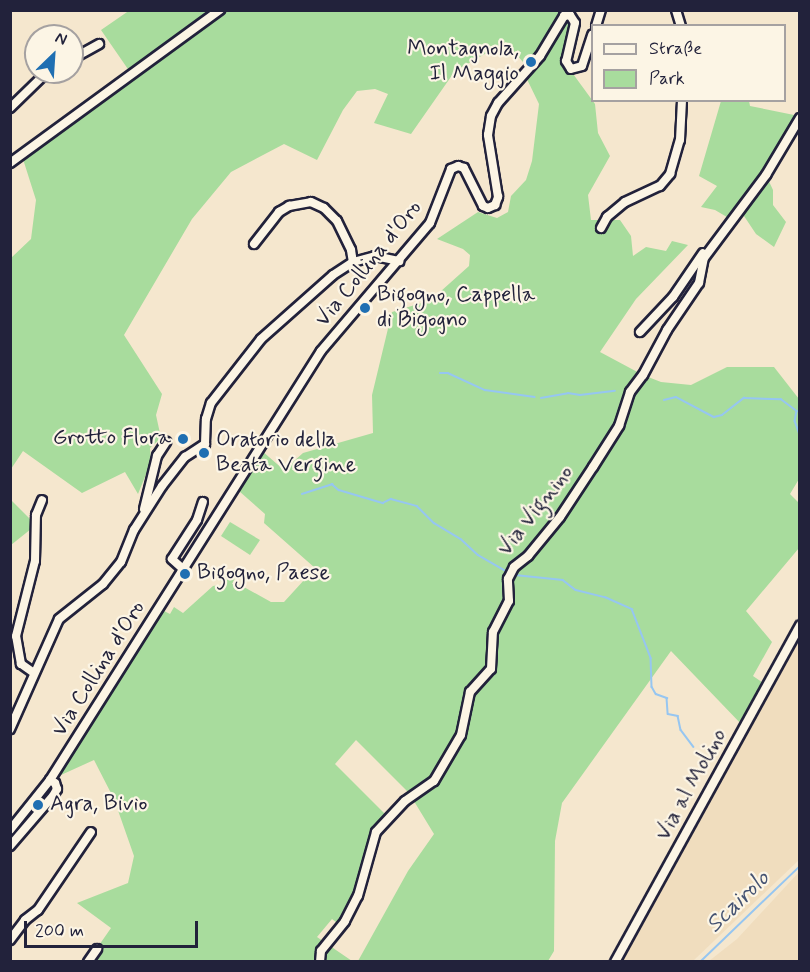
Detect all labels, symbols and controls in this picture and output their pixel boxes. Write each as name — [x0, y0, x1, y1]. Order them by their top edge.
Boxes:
north arrow — [24, 24, 84, 84]
legend — [591, 24, 786, 102]
text: N — [52, 27, 70, 51]
place label: Montagnola, Il Maggio — [407, 36, 519, 88]
text: Straße — [649, 37, 702, 61]
marker: Montagnola, Il Maggio — [524, 55, 538, 69]
text: Park — [649, 67, 685, 91]
street label: Via Collina d'Oro — [310, 196, 428, 332]
place label: Bigogno, Cappella di Bigogno — [377, 282, 535, 334]
marker: Bigogno, Cappella di Bigogno — [358, 301, 372, 315]
place label: Grotto Flora — [55, 426, 171, 452]
place label: Oratorio della Beata Vergine — [216, 427, 348, 478]
marker: Grotto Flora — [176, 432, 190, 446]
marker: Oratorio della Beata Vergine — [197, 446, 211, 460]
street label: Via Vignino — [493, 461, 579, 561]
place label: Bigogno, Paese — [197, 561, 330, 587]
marker: Bigogno, Paese — [178, 567, 192, 581]
street label: Via Collina d'Oro — [47, 596, 151, 742]
street label: Via al Molino — [651, 726, 733, 844]
place label: Agra, Bivio — [50, 792, 147, 818]
marker: Agra, Bivio — [31, 798, 45, 812]
water label: Scairolo — [700, 865, 776, 939]
scale bar — [27, 909, 201, 947]
text: 200 m — [35, 919, 84, 943]

